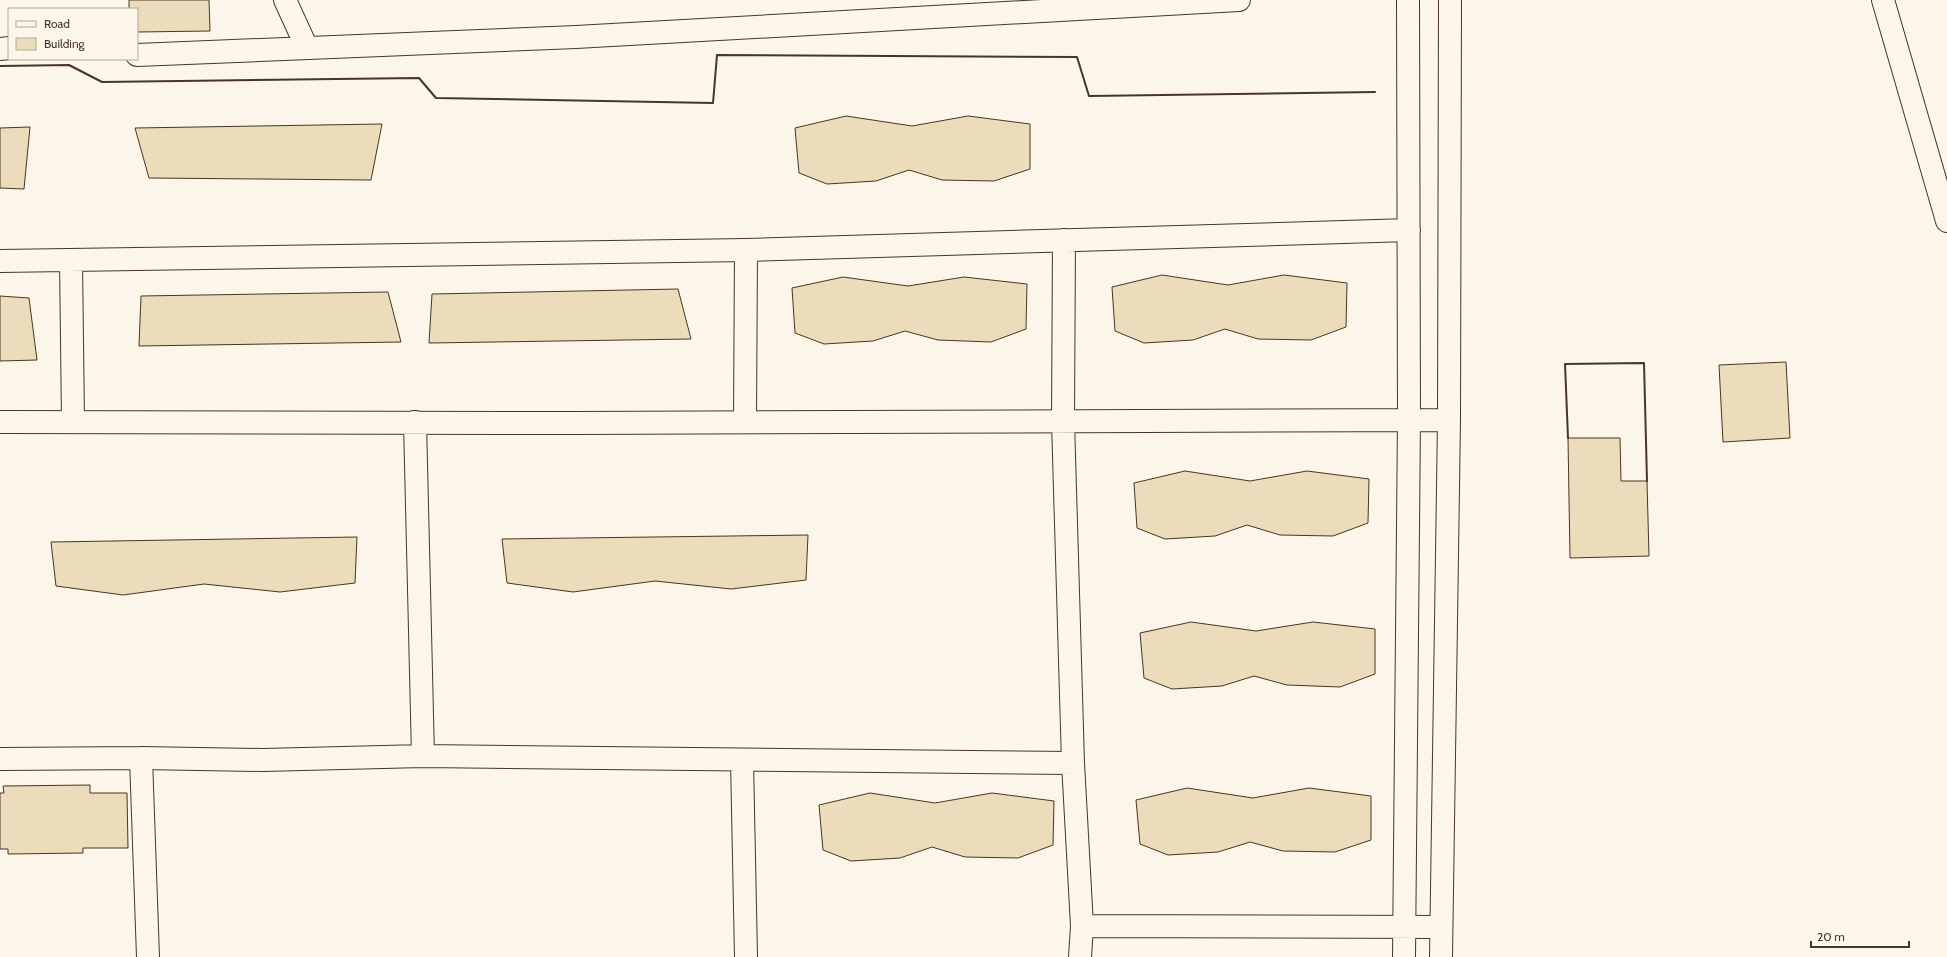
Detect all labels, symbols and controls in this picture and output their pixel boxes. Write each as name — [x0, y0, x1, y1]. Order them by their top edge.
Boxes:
legend — [8, 8, 138, 60]
text: Road — [44, 16, 70, 31]
text: Building — [44, 36, 86, 51]
scale bar — [1811, 923, 1909, 949]
text: 20 m — [1817, 929, 1845, 944]

